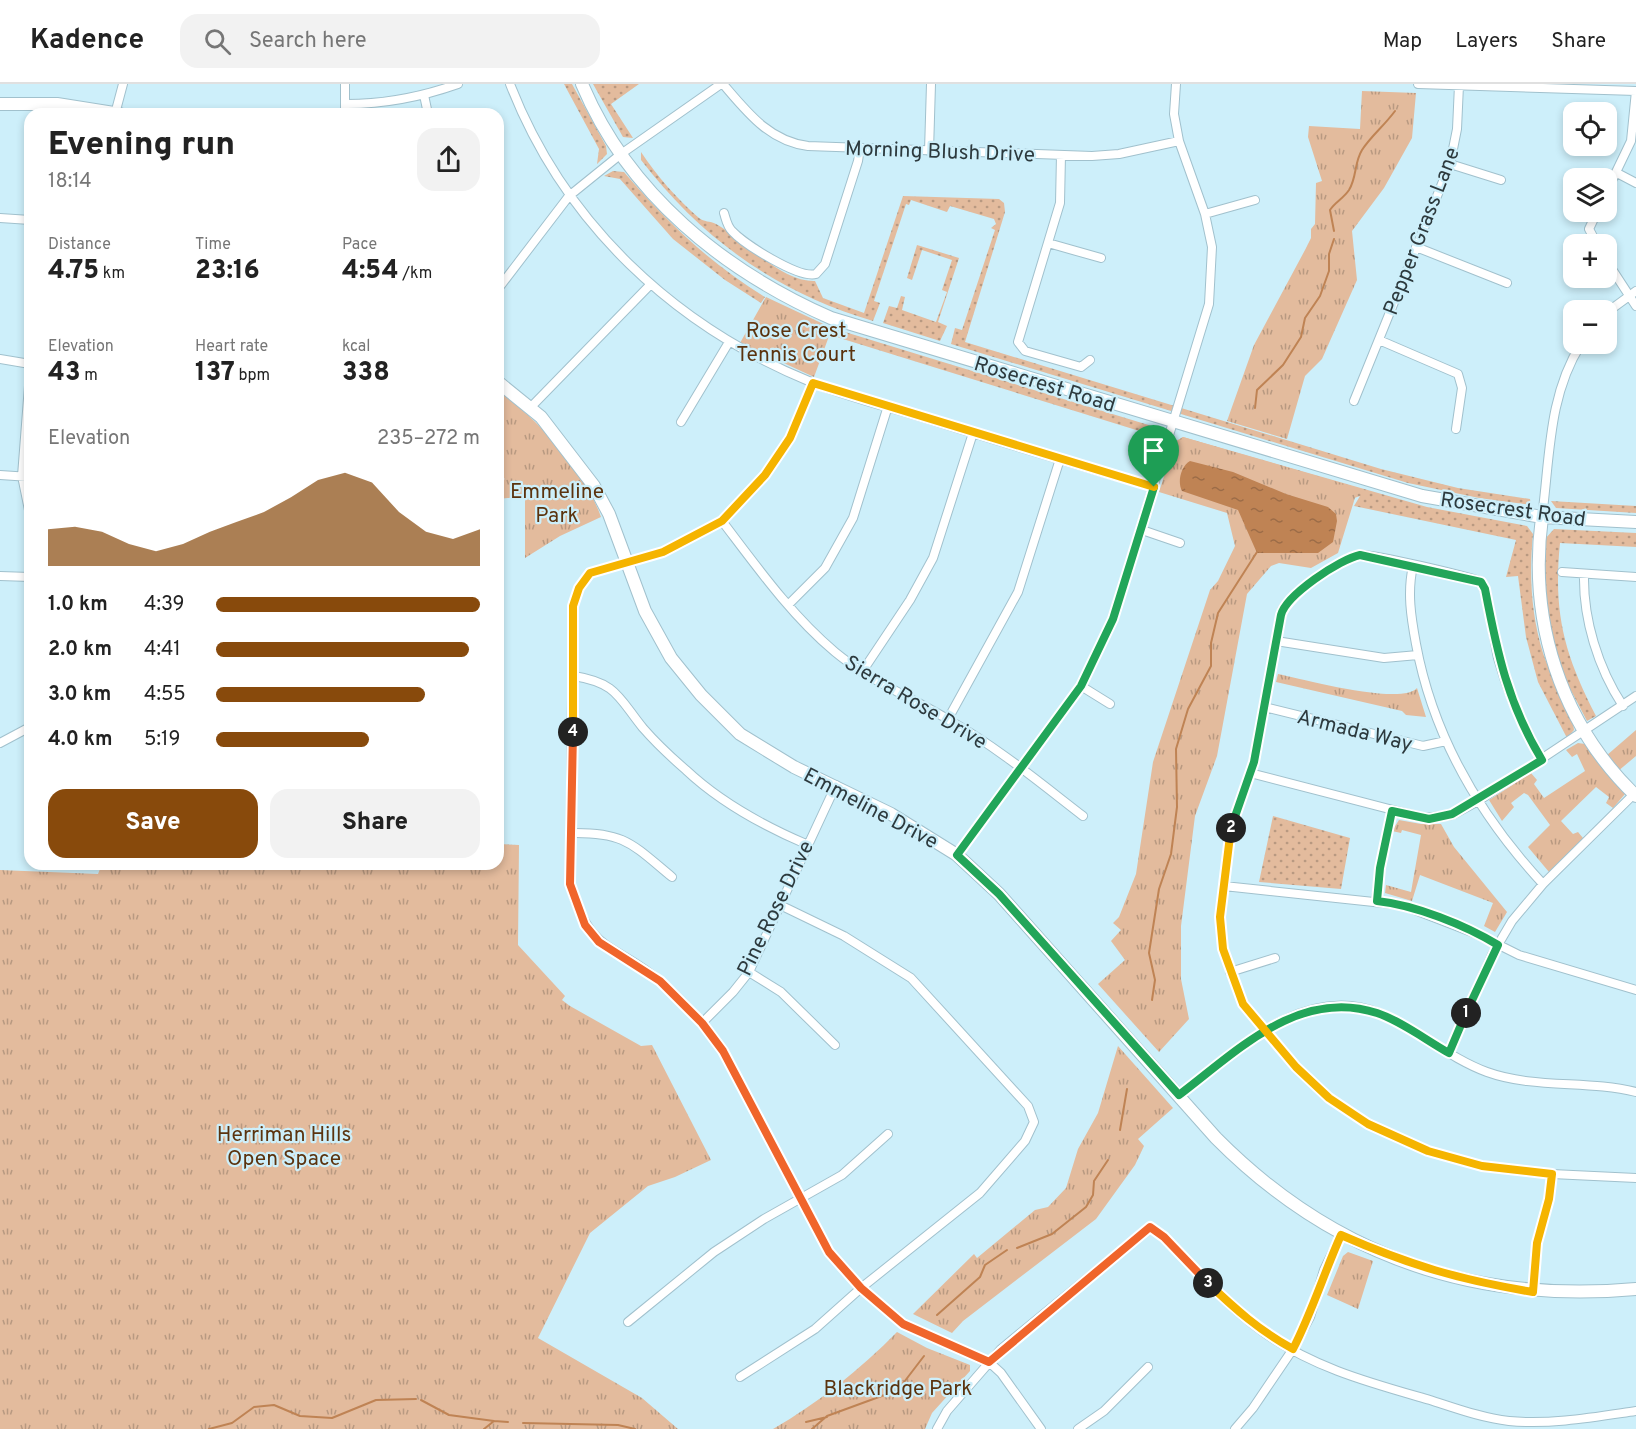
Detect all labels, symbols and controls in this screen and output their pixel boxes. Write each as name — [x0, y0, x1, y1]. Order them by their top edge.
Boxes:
search box — [180, 14, 600, 68]
text: Kadence — [30, 23, 144, 59]
icon: search — [201, 25, 234, 58]
text: Search here — [249, 28, 367, 55]
text: Map — [1383, 28, 1422, 55]
text: Layers — [1455, 28, 1518, 55]
text: Share — [1551, 28, 1606, 55]
map controls — [1563, 102, 1617, 354]
button: locate — [1563, 102, 1617, 156]
text: Evening run — [48, 125, 235, 167]
button: share — [417, 128, 480, 191]
street label: Morning Blush Drive — [844, 136, 1035, 169]
street label: Pepper Grass Lane — [1378, 144, 1467, 319]
button: layers — [1563, 168, 1617, 222]
text: 18:14 — [48, 169, 92, 195]
button: + — [1563, 234, 1617, 288]
text: Distance — [48, 235, 111, 255]
text: Time — [195, 235, 231, 255]
text: Pace — [342, 235, 377, 255]
text: 4.75 — [48, 255, 99, 288]
text: 23:16 — [195, 255, 260, 288]
text: 4:54 — [342, 255, 399, 288]
text: km — [99, 264, 125, 284]
text: /km — [399, 264, 432, 284]
button: − — [1563, 300, 1617, 354]
park label: Rose Crest Tennis Court — [736, 318, 856, 369]
text: Elevation — [48, 337, 114, 357]
text: Heart rate — [195, 337, 268, 357]
text: kcal — [342, 337, 370, 357]
street label: Rosecrest Road — [970, 351, 1119, 420]
text: 43 — [48, 357, 80, 390]
text: 137 — [195, 357, 235, 390]
text: 338 — [342, 357, 390, 390]
text: m — [80, 366, 98, 386]
text: bpm — [235, 366, 270, 386]
pin — [1128, 425, 1179, 487]
text: Elevation — [48, 426, 130, 452]
text: 235–272 m — [377, 426, 480, 452]
icon: arrive — [1137, 434, 1170, 467]
park label: Emmeline Park — [510, 479, 604, 530]
street label: Rosecrest Road — [1438, 487, 1587, 534]
text: 1.0 km — [48, 592, 108, 618]
text: 4:39 — [144, 592, 185, 618]
text: 2.0 km — [48, 637, 112, 663]
text: 4:41 — [144, 637, 181, 663]
street label: Sierra Rose Drive — [839, 650, 992, 757]
text: 3.0 km — [48, 682, 111, 708]
text: 4:55 — [144, 682, 186, 708]
street label: Armada Way — [1294, 704, 1415, 759]
pin: 4 — [558, 717, 588, 747]
text: 4 — [568, 722, 578, 742]
text: 4.0 km — [48, 727, 113, 753]
text: 5:19 — [144, 727, 180, 753]
street label: Emmeline Drive — [798, 762, 942, 856]
button: Save — [48, 789, 258, 858]
button: Share — [270, 789, 480, 858]
pin: 2 — [1216, 813, 1246, 843]
text: 2 — [1226, 818, 1236, 838]
street label: Pine Rose Drive — [732, 836, 821, 981]
pin: 1 — [1451, 998, 1481, 1028]
text: 1 — [1463, 1003, 1469, 1023]
park label: Herriman Hills Open Space — [217, 1122, 351, 1173]
pin: 3 — [1193, 1268, 1223, 1298]
text: 3 — [1203, 1273, 1213, 1293]
park label: Blackridge Park — [824, 1376, 972, 1403]

